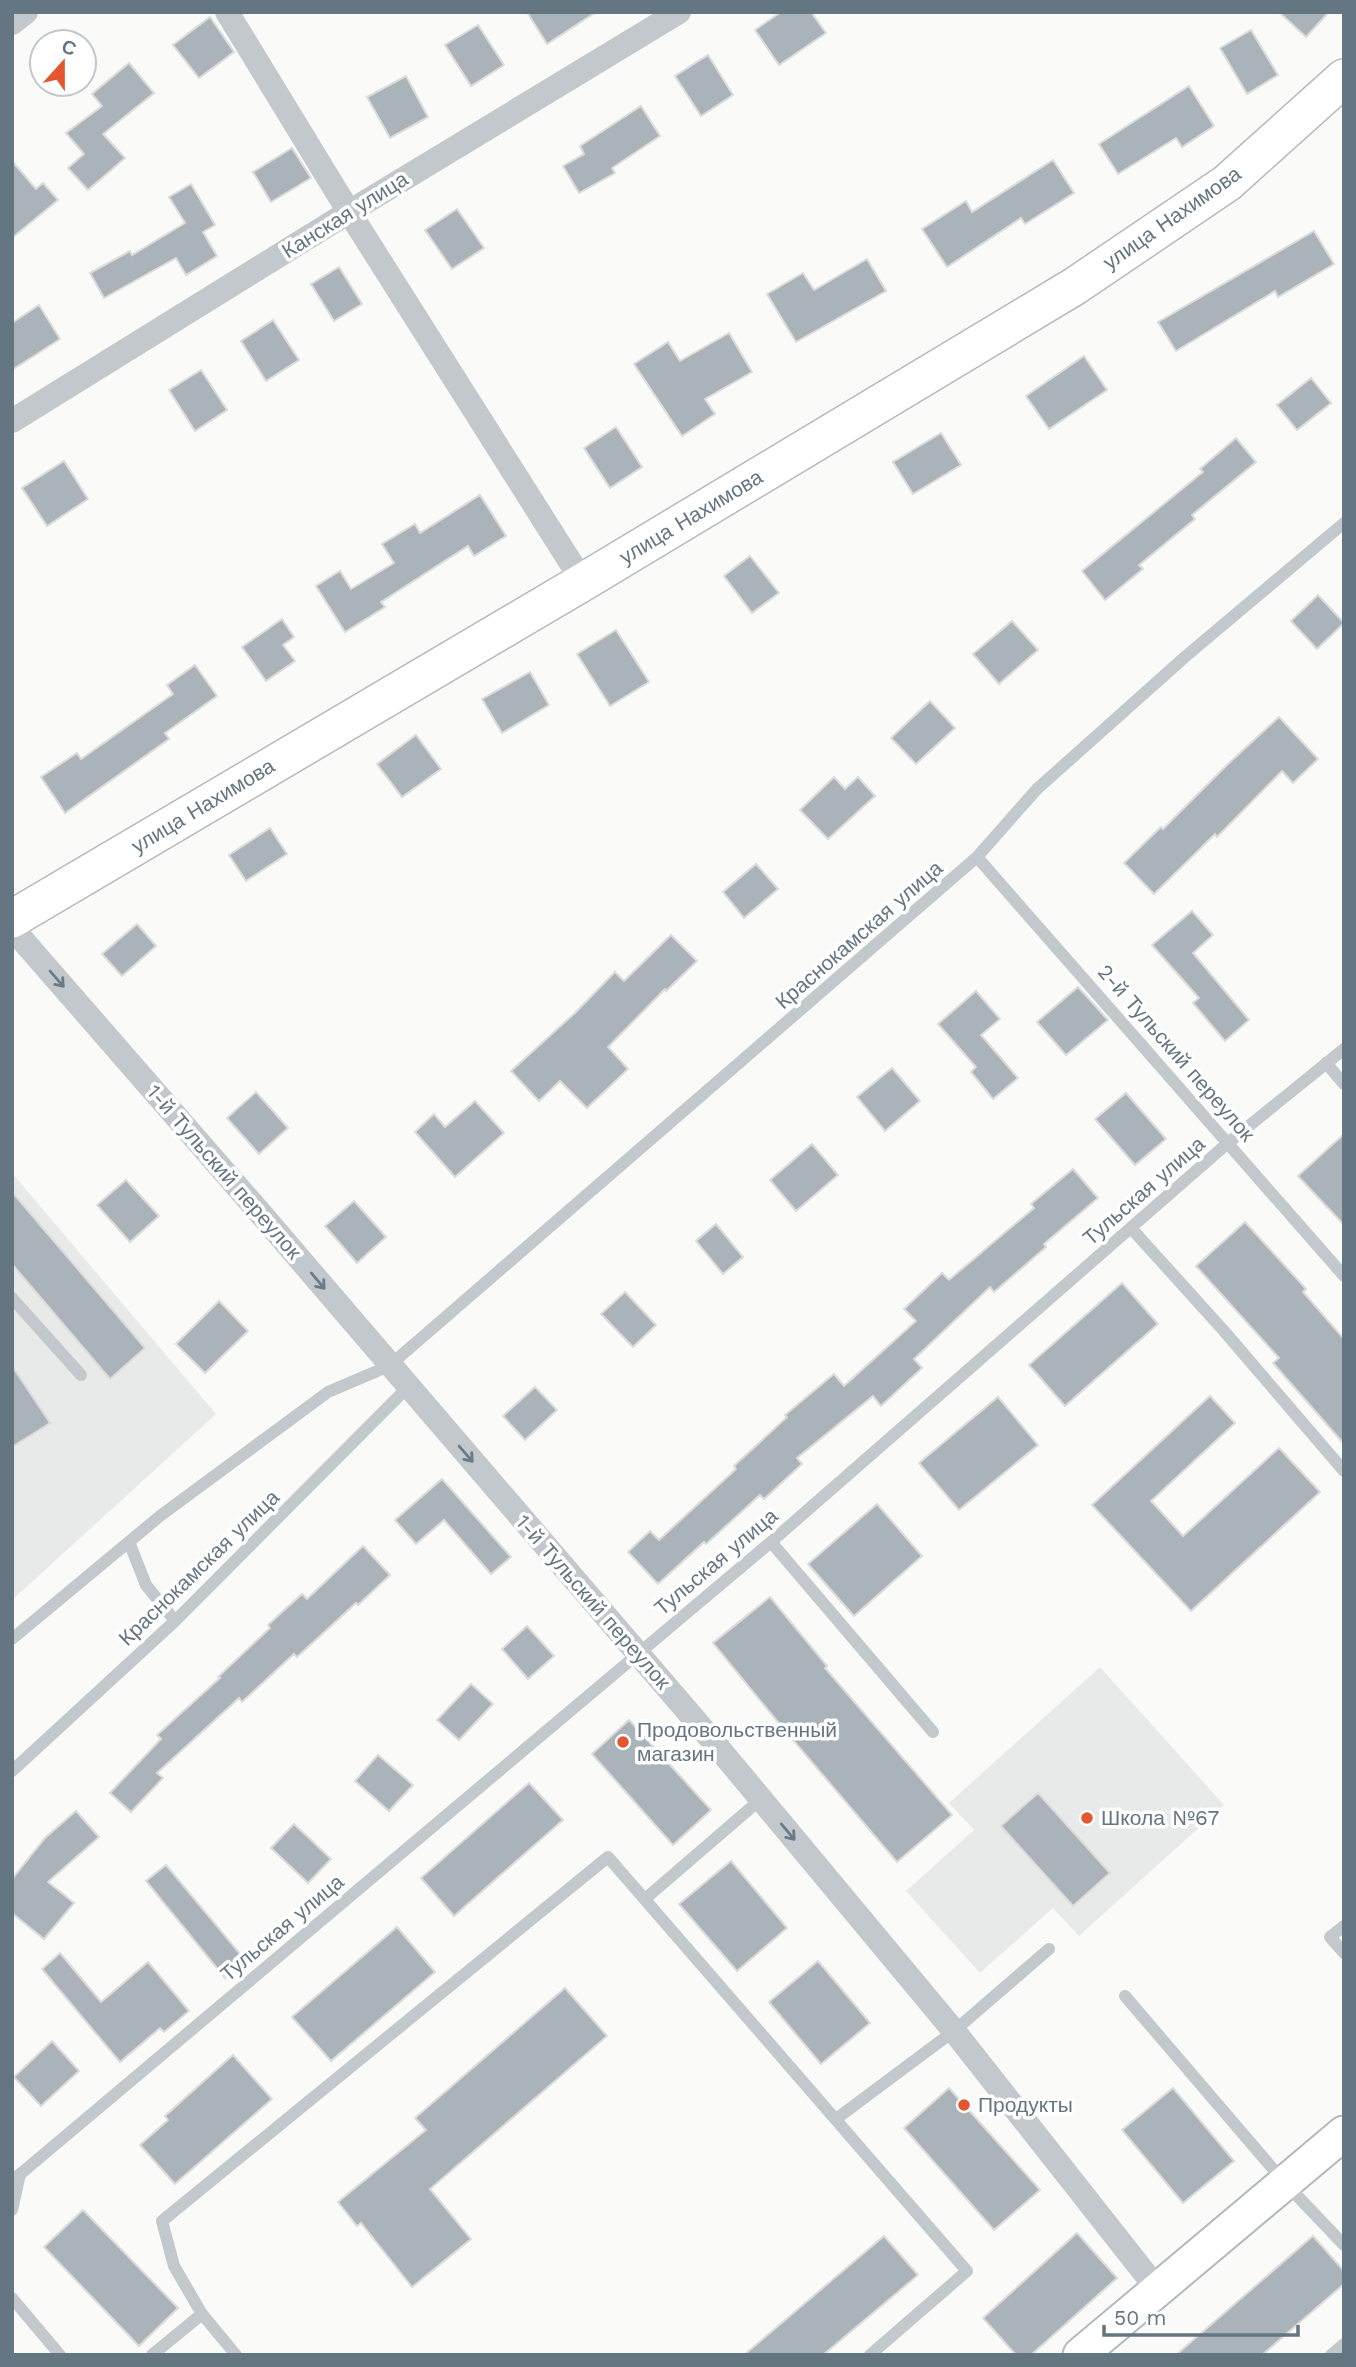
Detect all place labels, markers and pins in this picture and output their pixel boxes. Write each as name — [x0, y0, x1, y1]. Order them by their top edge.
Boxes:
place label: Продовольственный магазин — [637, 1717, 837, 1766]
marker: Продовольственный магазин — [615, 1734, 631, 1750]
place label: Школа №67 — [1101, 1805, 1220, 1830]
marker: Школа №67 — [1079, 1810, 1095, 1826]
place label: Продукты — [978, 2092, 1073, 2117]
marker: Продукты — [956, 2097, 972, 2113]

